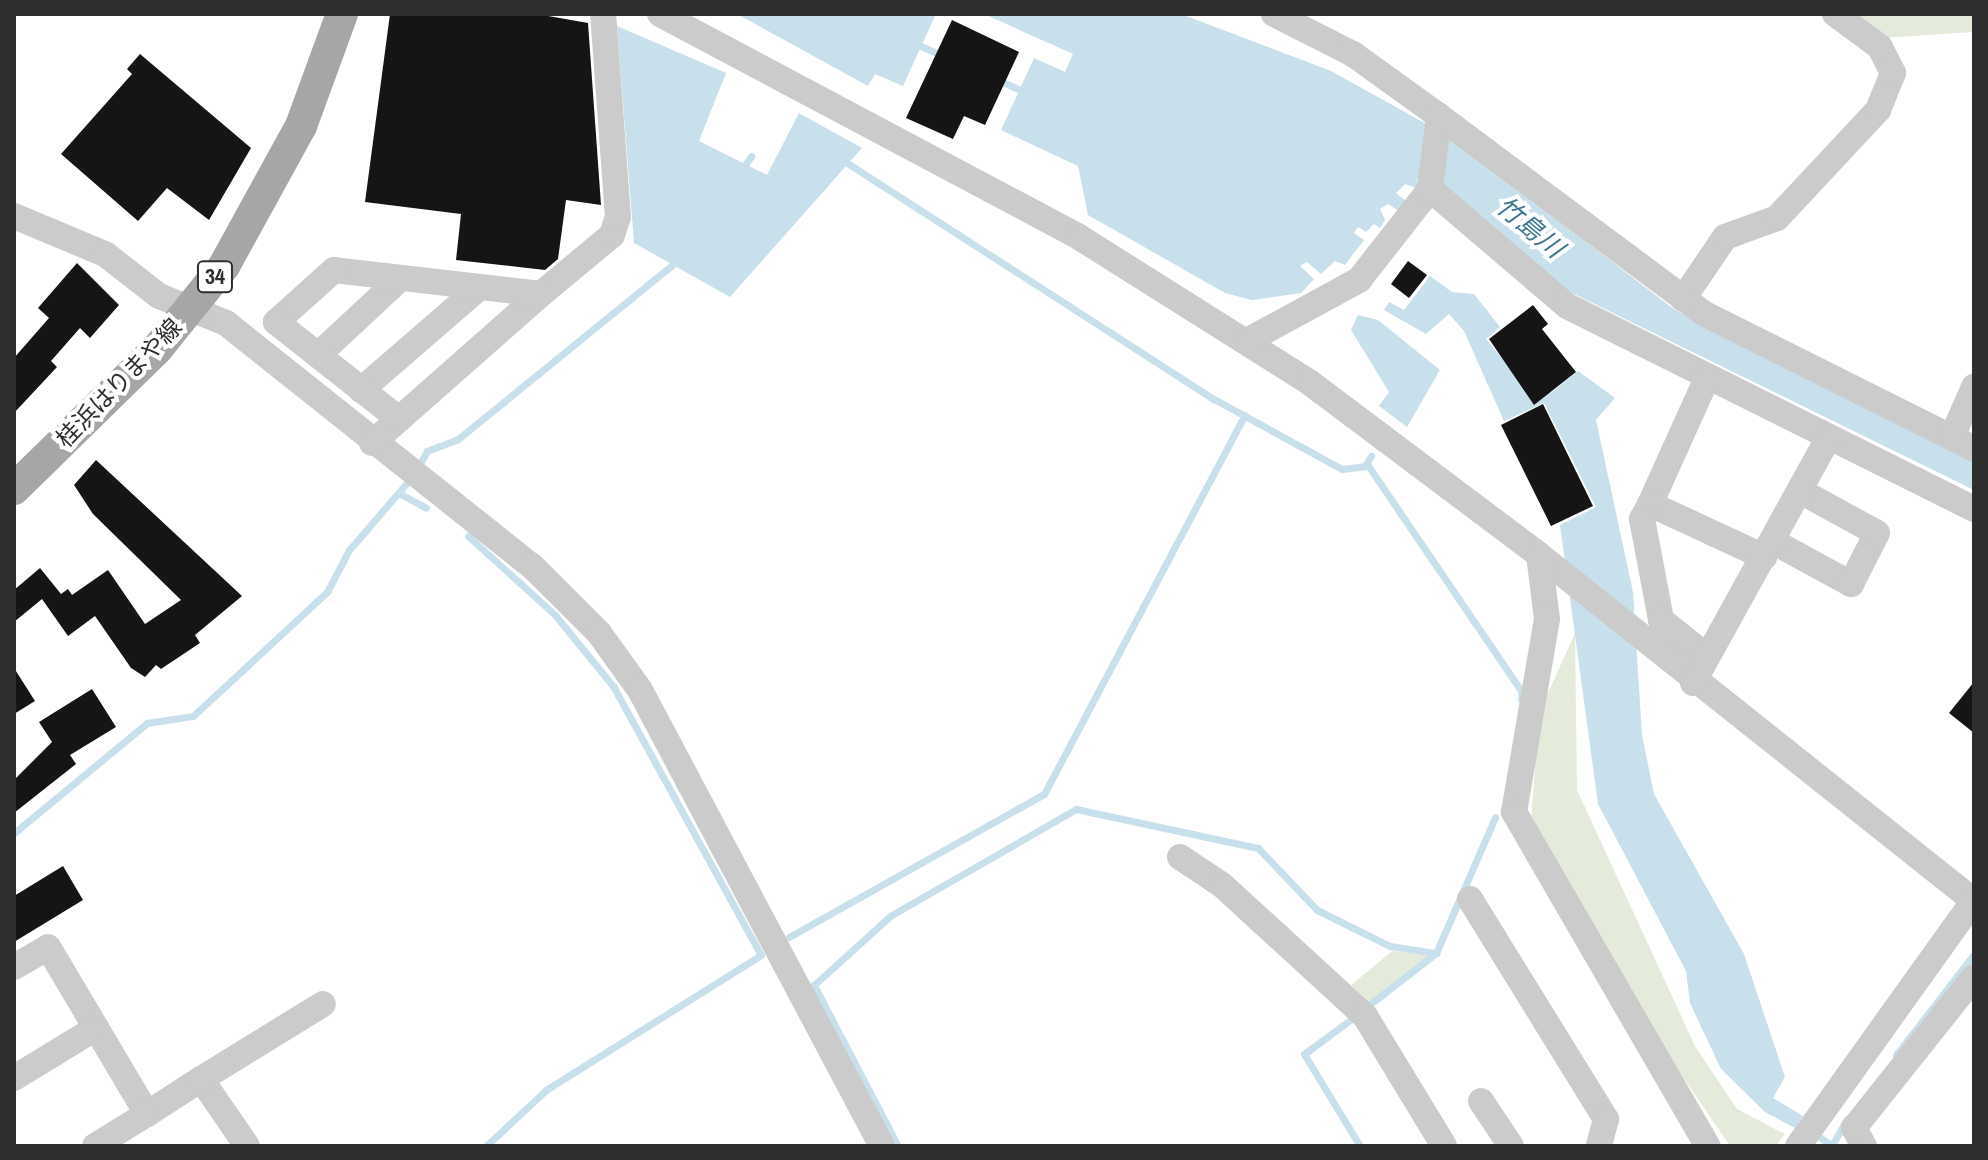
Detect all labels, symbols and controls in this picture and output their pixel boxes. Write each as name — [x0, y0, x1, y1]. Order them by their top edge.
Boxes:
water label: 竹島川 — [1490, 190, 1570, 264]
road number: 34 — [195, 259, 235, 295]
street label: 桂浜はりまや線 — [50, 313, 188, 453]

